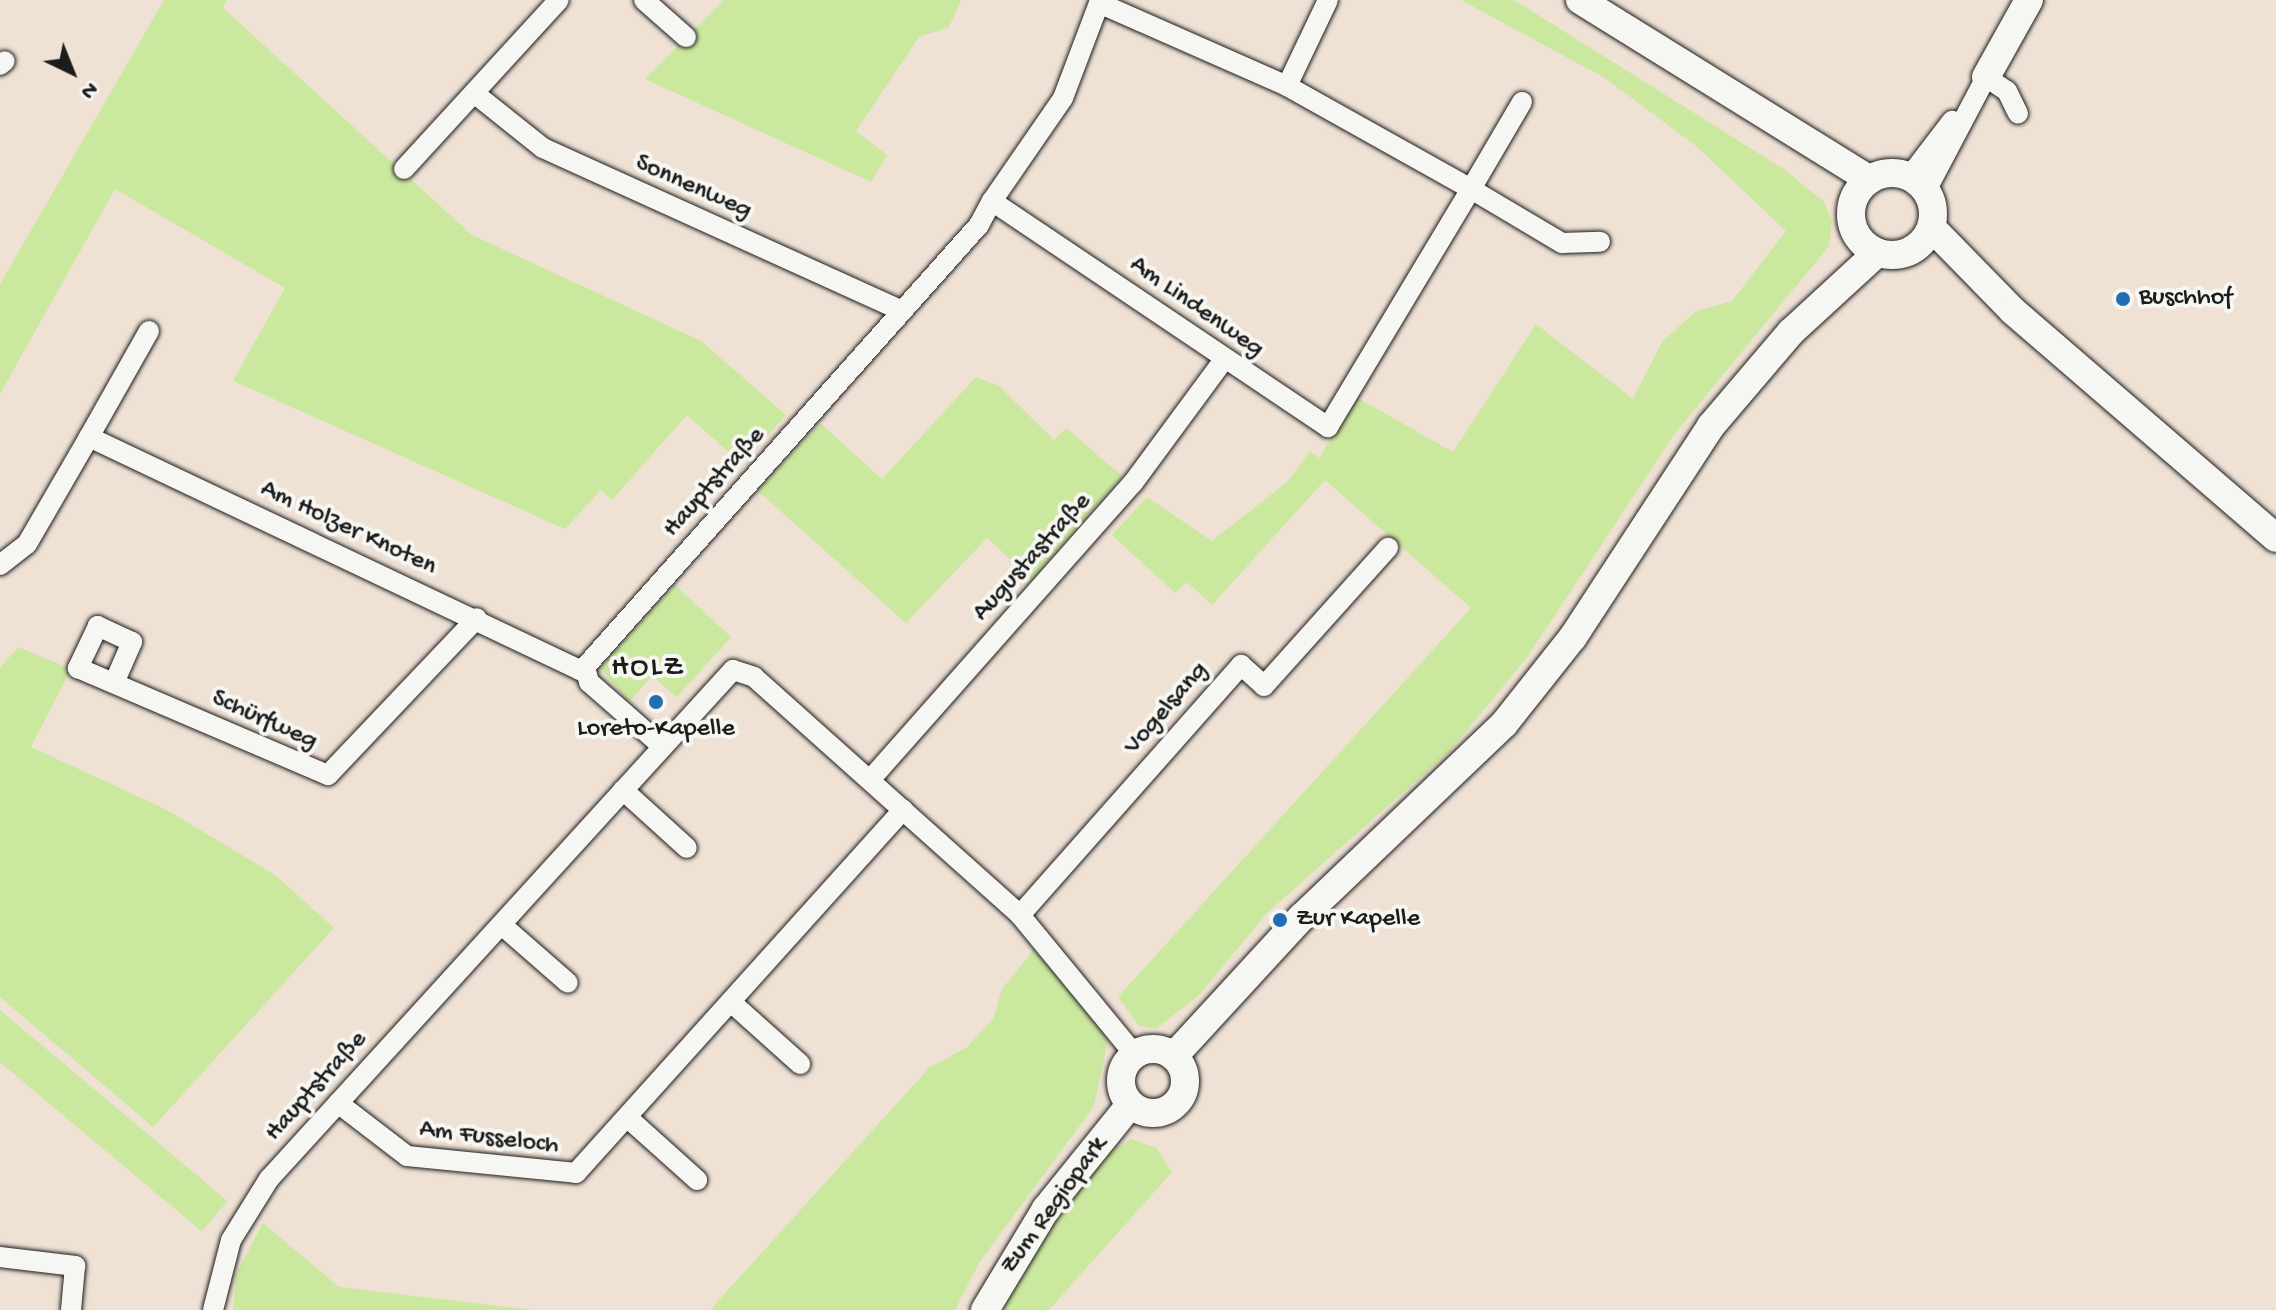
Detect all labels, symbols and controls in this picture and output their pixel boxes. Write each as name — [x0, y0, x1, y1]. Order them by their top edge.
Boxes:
north arrow — [32, 32, 112, 112]
text: N — [74, 75, 102, 104]
street label: Sonnenweg — [630, 148, 756, 228]
street label: Am Lindenweg — [1123, 250, 1269, 366]
place label: Buschhof — [2139, 283, 2232, 315]
marker: Buschhof — [2114, 290, 2132, 308]
street label: Hauptstraße — [657, 421, 773, 545]
street label: Am Holzer Knoten — [255, 475, 441, 583]
street label: Augustastraße — [967, 487, 1099, 629]
district label: HOLZ — [611, 651, 685, 687]
street label: Vogelsang — [1118, 656, 1216, 762]
street label: Schürfweg — [206, 684, 322, 758]
marker: Loreto-Kapelle — [647, 693, 665, 711]
place label: Loreto-Kapelle — [577, 714, 735, 746]
place label: Zur Kapelle — [1296, 904, 1420, 936]
marker: Zur Kapelle — [1271, 911, 1289, 929]
street label: Hauptstraße — [259, 1025, 375, 1149]
street label: Am Fusseloch — [418, 1115, 560, 1163]
street label: Zum Regiopark — [995, 1131, 1115, 1281]

